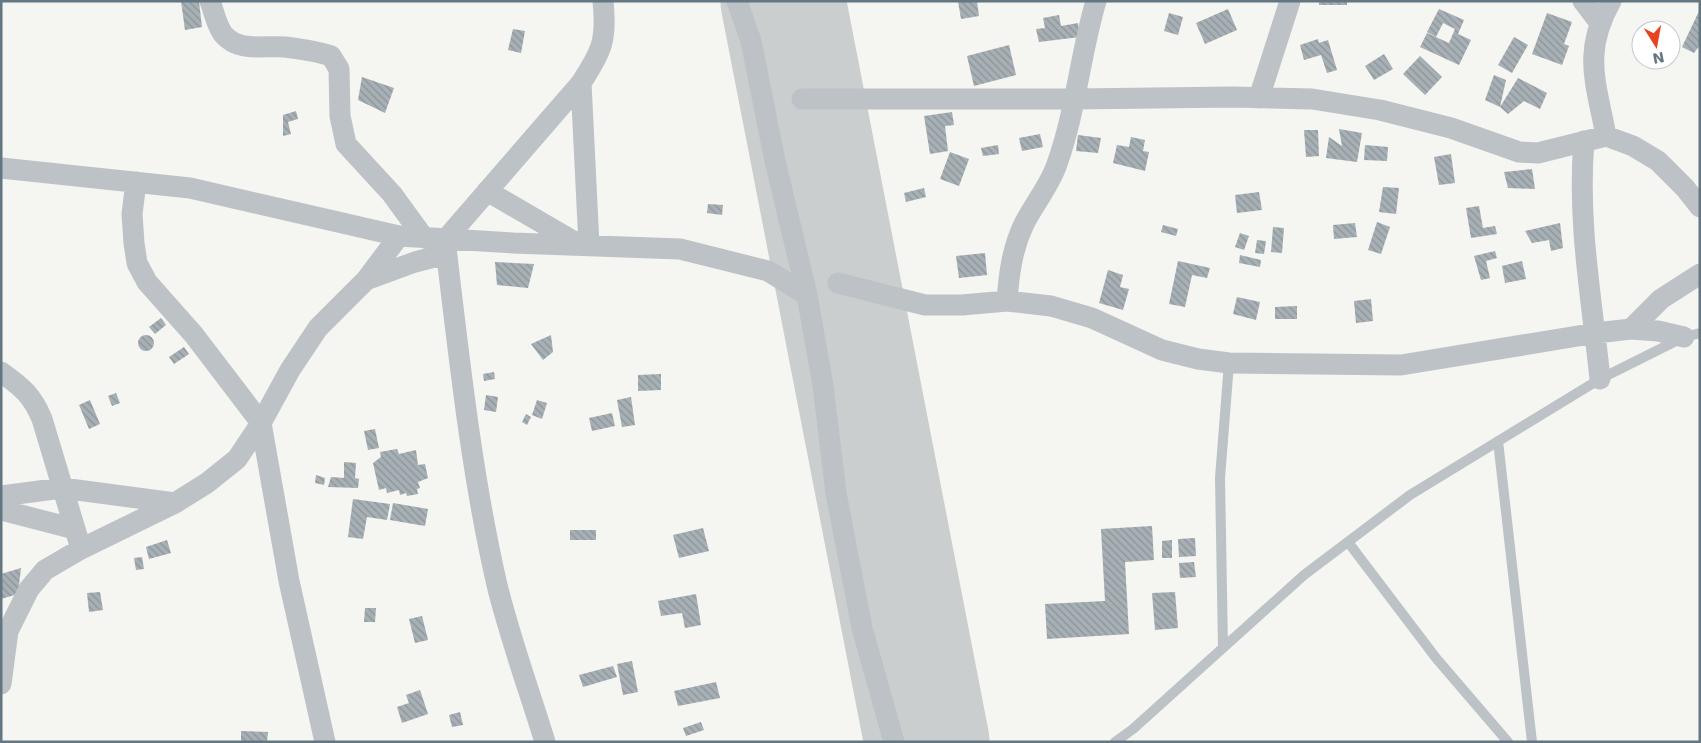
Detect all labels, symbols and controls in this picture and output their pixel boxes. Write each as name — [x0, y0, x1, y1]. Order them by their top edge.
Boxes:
north arrow — [1631, 20, 1681, 70]
text: N — [1651, 49, 1666, 67]

